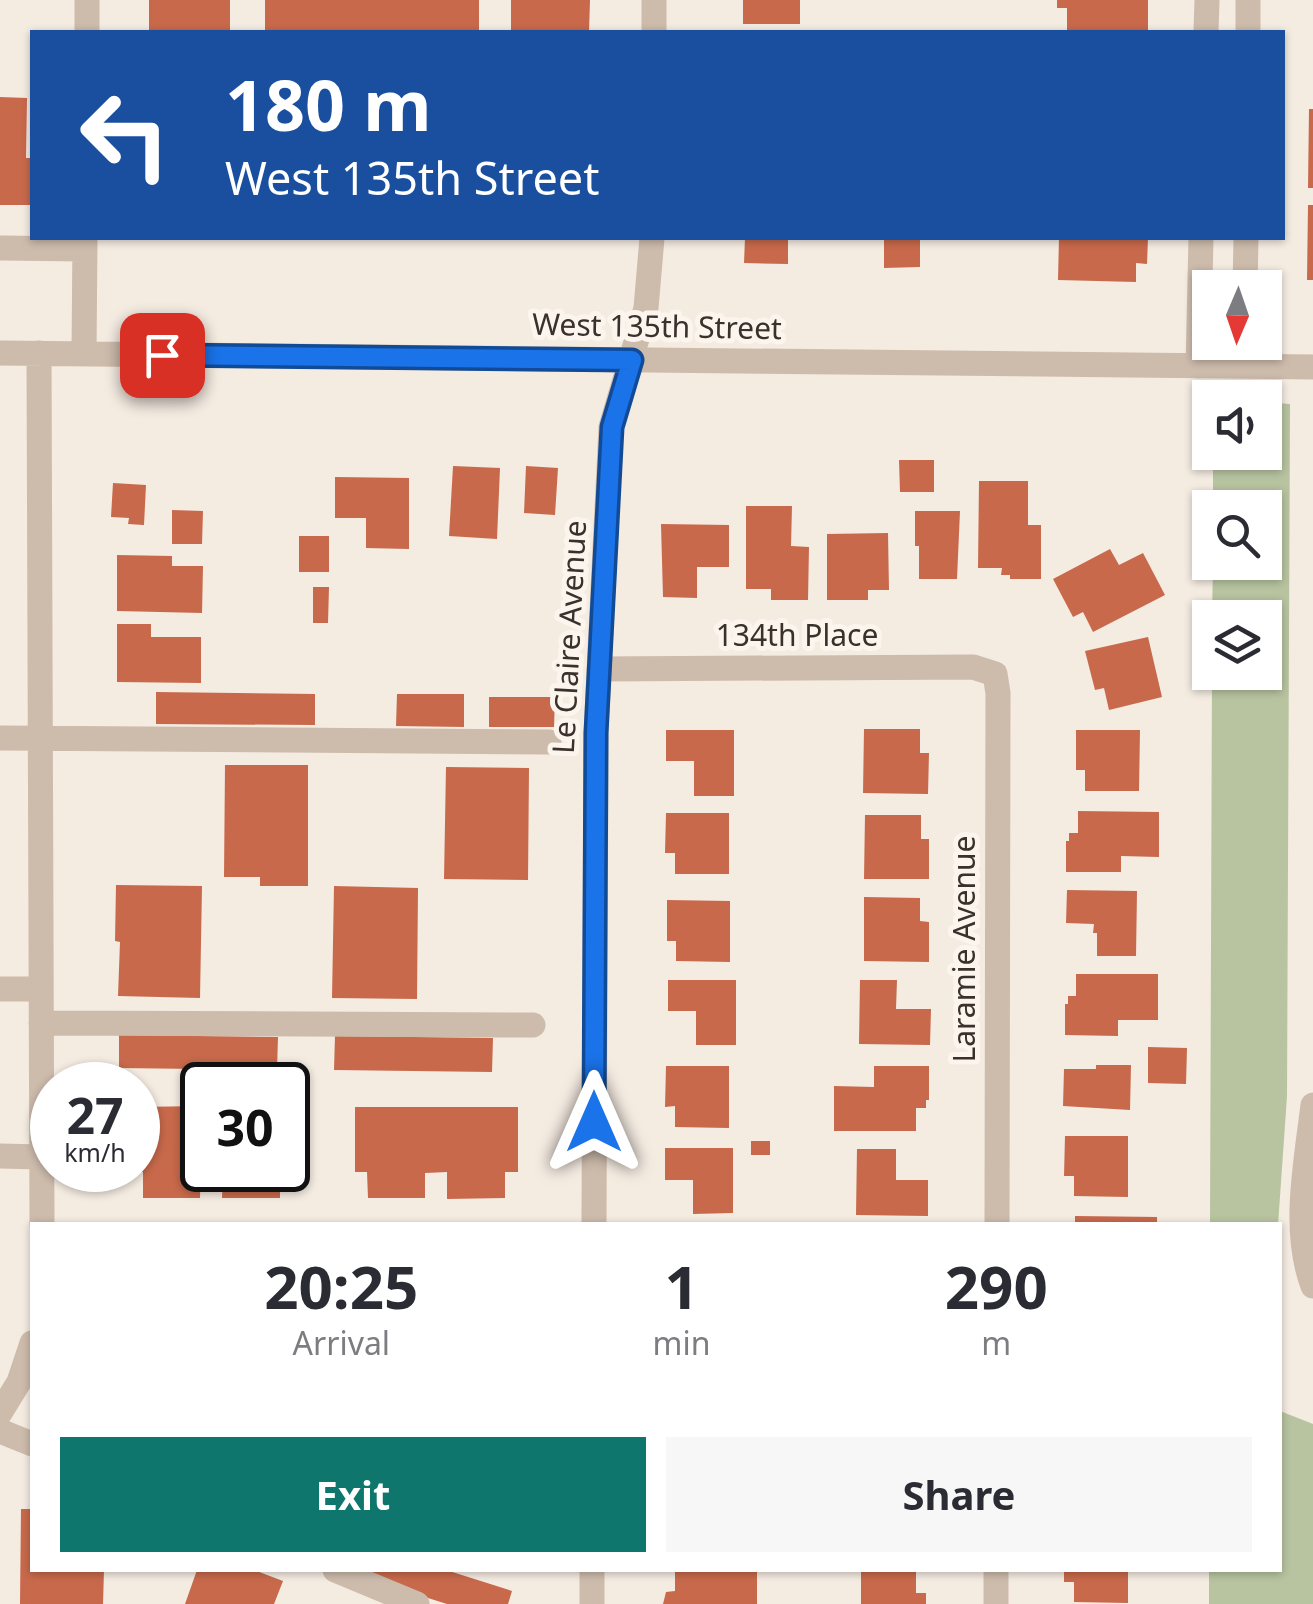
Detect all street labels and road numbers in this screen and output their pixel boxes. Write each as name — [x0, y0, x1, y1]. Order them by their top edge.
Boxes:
street label: West 135th Street — [532, 303, 782, 348]
street label: Le Claire Avenue — [542, 519, 595, 755]
street label: 134th Place — [716, 614, 878, 655]
street label: Laramie Avenue — [943, 835, 984, 1063]

